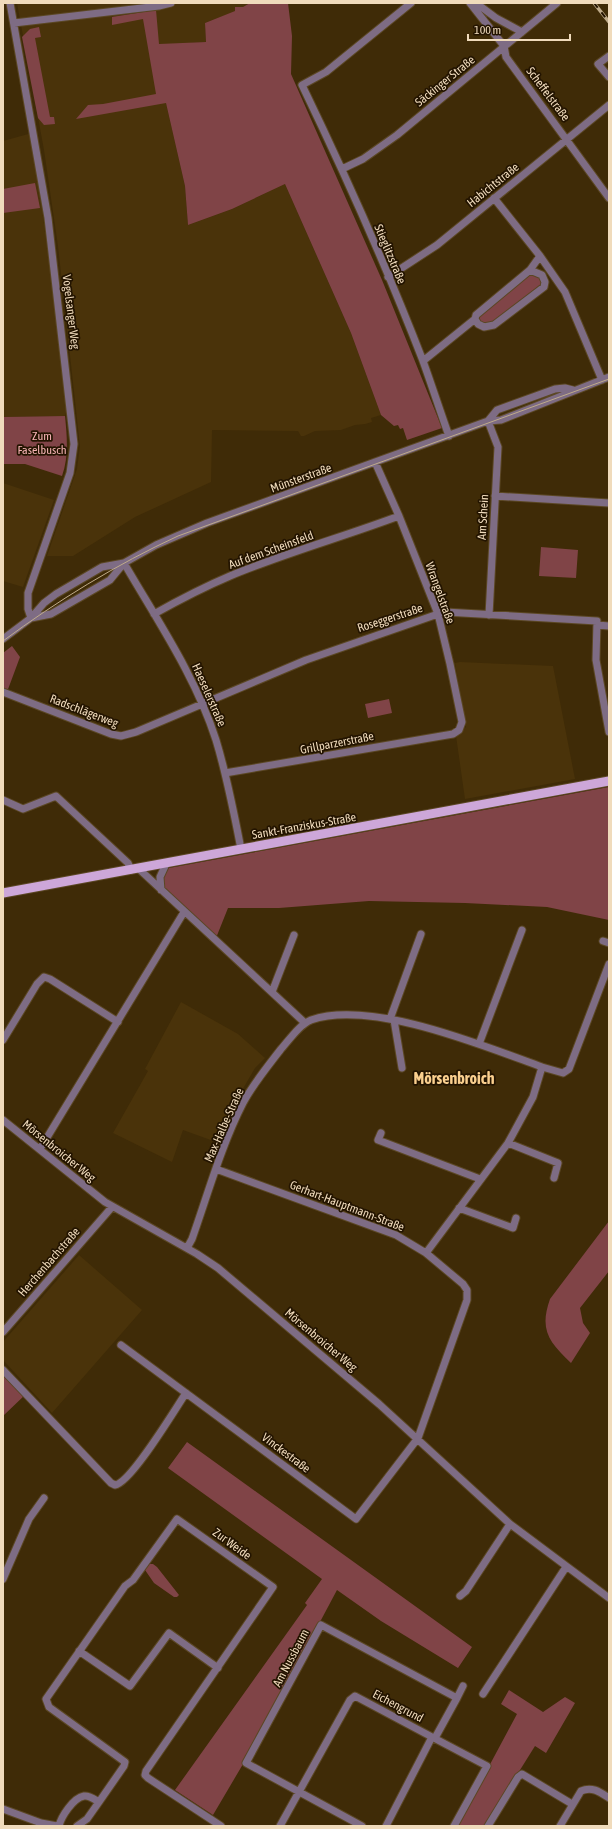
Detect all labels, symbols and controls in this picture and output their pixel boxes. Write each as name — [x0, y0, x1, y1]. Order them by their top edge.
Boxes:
scale bar — [468, 16, 570, 42]
text: 100 m — [474, 23, 501, 37]
street label: Säckinger Straße — [412, 53, 478, 109]
street label: Scheffelstraße — [523, 64, 573, 124]
street label: Habichtstraße — [464, 160, 522, 210]
street label: Stieglitzstraße — [371, 222, 409, 286]
street label: Vogelsanger Weg — [59, 274, 83, 351]
park label: Zum Faselbusch — [17, 429, 67, 457]
street label: Münsterstraße — [269, 460, 333, 496]
street label: Am Schein — [475, 494, 491, 540]
street label: Auf dem Scheinsfeld — [227, 528, 315, 572]
street label: Wrangelstraße — [422, 560, 458, 626]
street label: Roseggerstraße — [356, 601, 424, 635]
street label: Haeselerstraße — [189, 661, 229, 729]
street label: Radschlägerweg — [48, 692, 121, 731]
street label: Grillparzerstraße — [299, 729, 375, 757]
street label: Sankt-Franziskus-Straße — [251, 810, 357, 842]
district label: Mörsenbroich — [414, 1069, 495, 1087]
street label: Max-Halbe-Straße — [201, 1086, 247, 1164]
street label: Mörsenbroicher Weg — [20, 1117, 99, 1185]
street label: Gerhart-Hauptmann-Straße — [288, 1178, 406, 1234]
street label: Herchenbachstraße — [15, 1225, 83, 1299]
street label: Mörsenbroicher Weg — [282, 1306, 361, 1375]
street label: Vinckestraße — [259, 1430, 313, 1476]
street label: Zur Weide — [210, 1525, 254, 1563]
street label: Am Nussbaum — [270, 1627, 312, 1689]
street label: Eichengrund — [370, 1687, 426, 1725]

